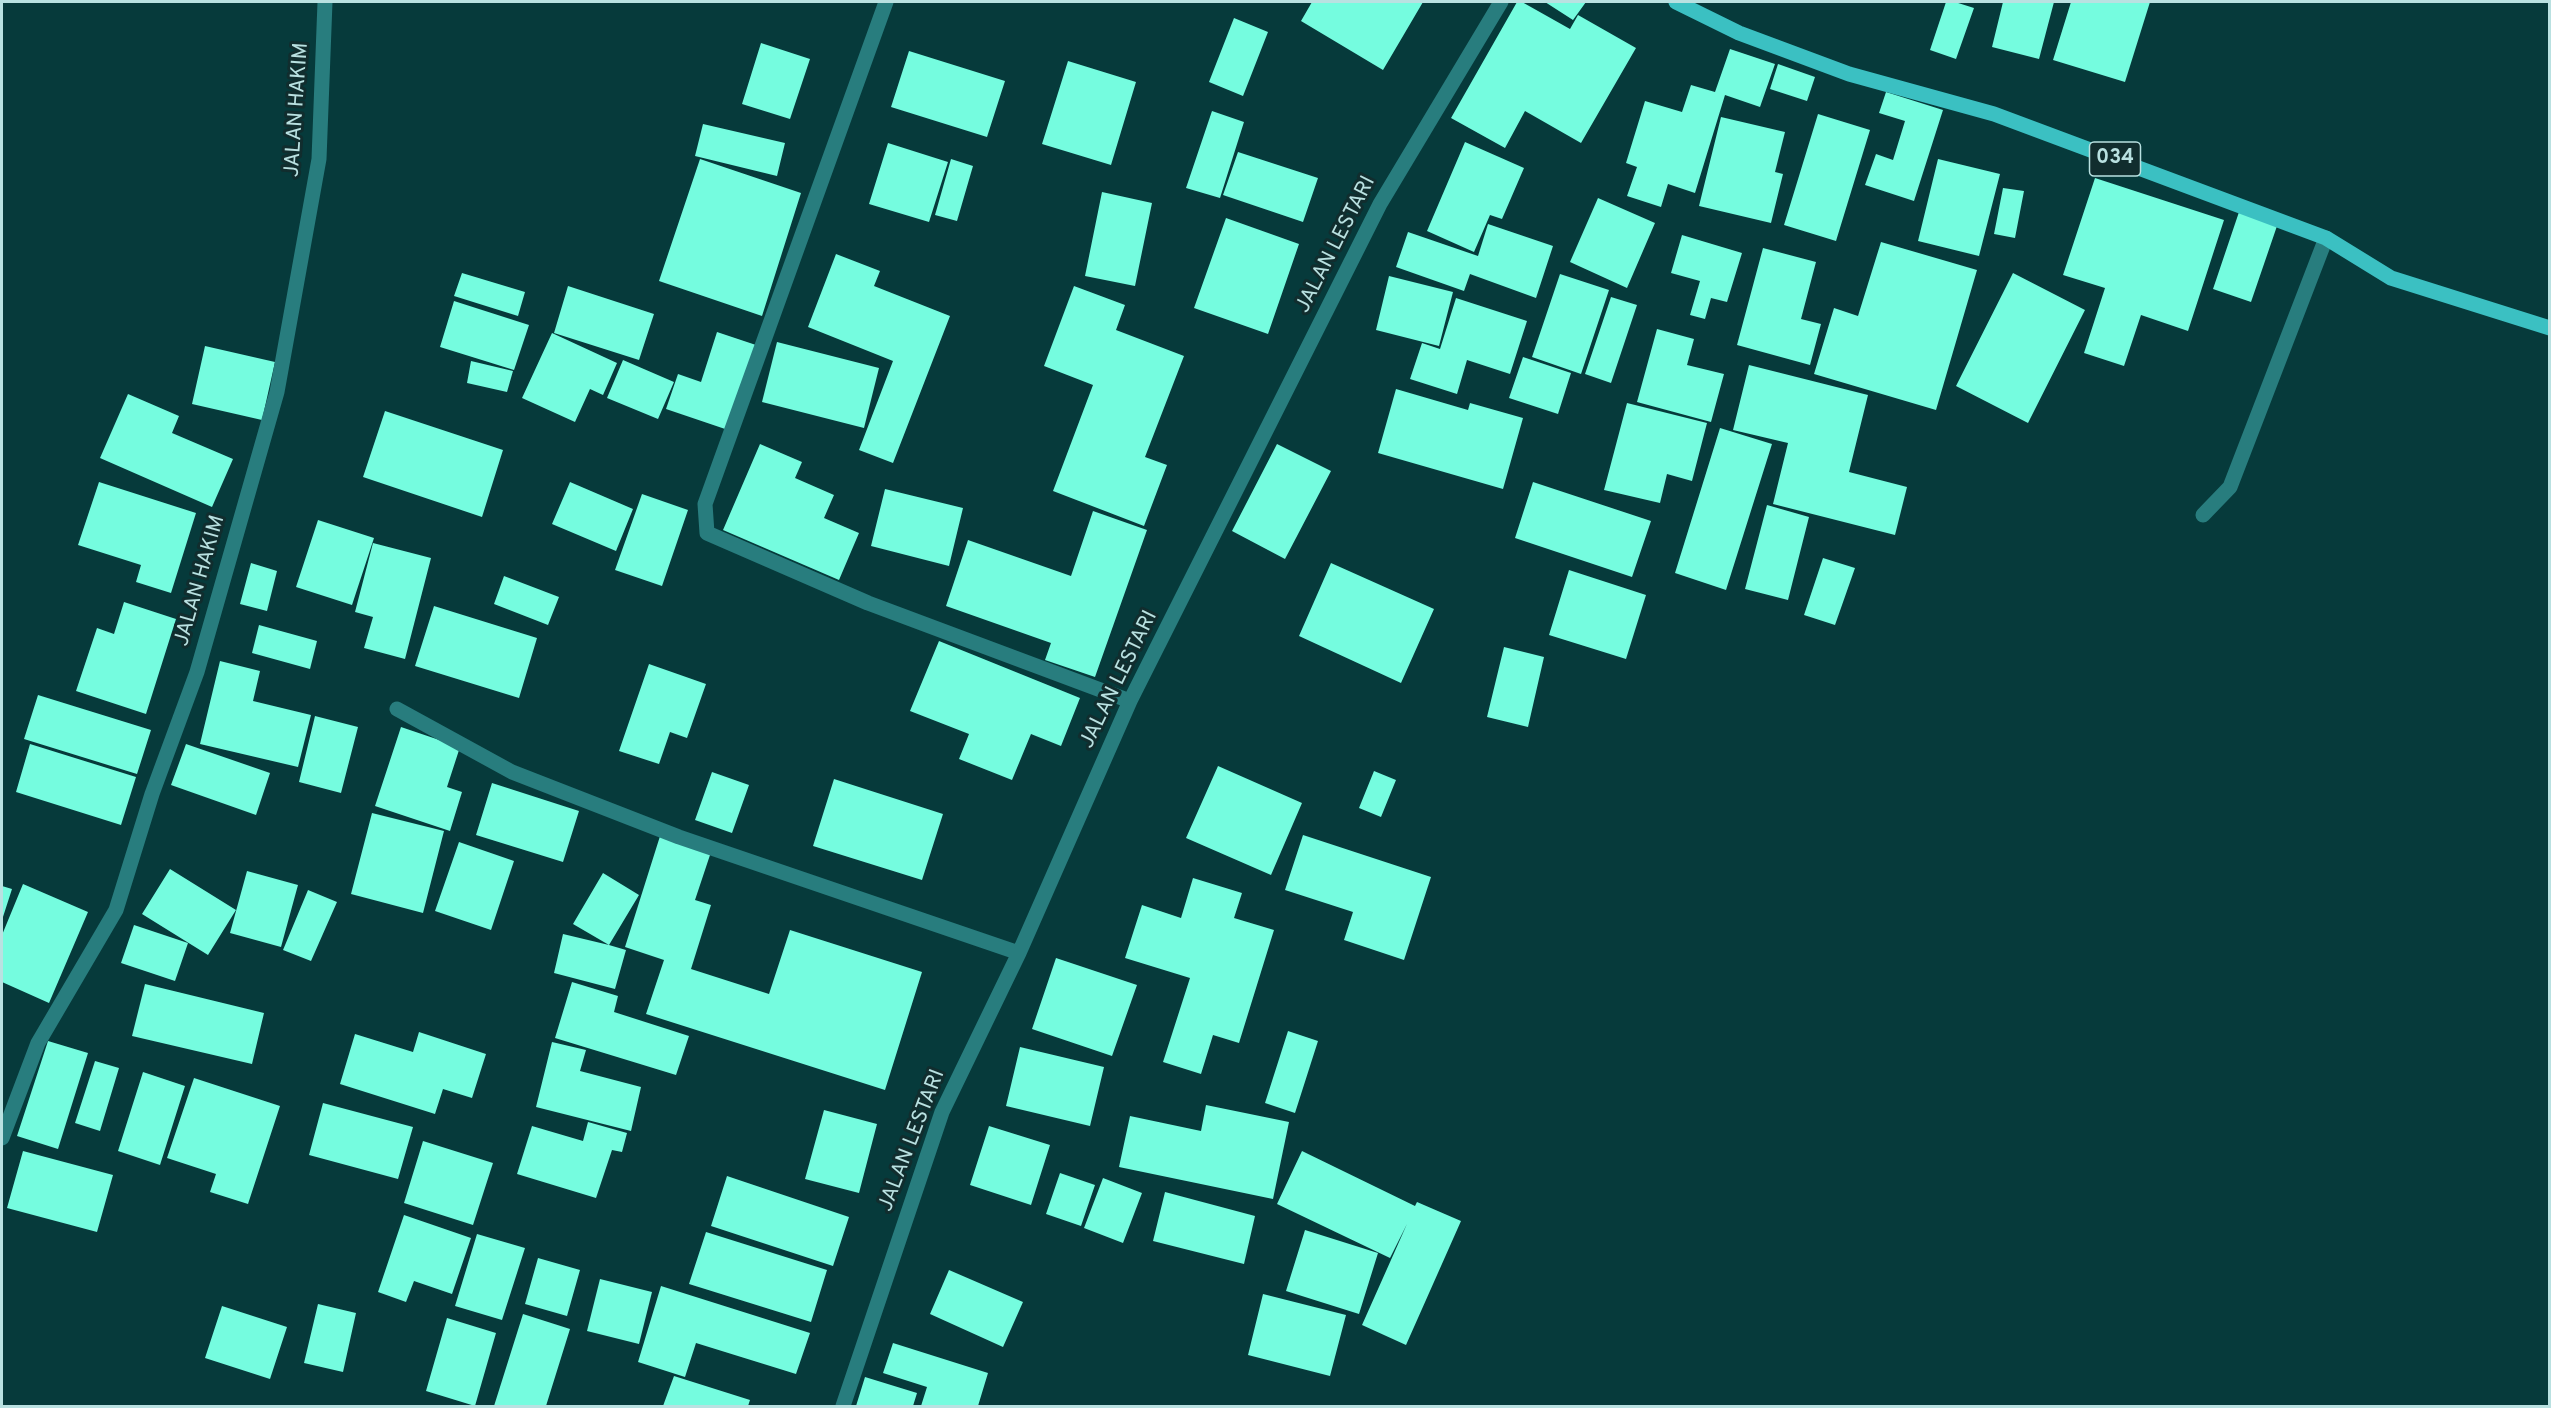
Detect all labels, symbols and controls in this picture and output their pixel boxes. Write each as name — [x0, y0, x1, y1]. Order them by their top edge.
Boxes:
street label: JALAN HAKIM — [281, 42, 315, 178]
road number: 034 — [2090, 142, 2140, 176]
street label: JALAN LESTARI — [1292, 172, 1382, 318]
street label: JALAN HAKIM — [170, 513, 232, 649]
street label: JALAN LESTARI — [1076, 607, 1164, 753]
street label: JALAN LESTARI — [874, 1066, 952, 1216]

